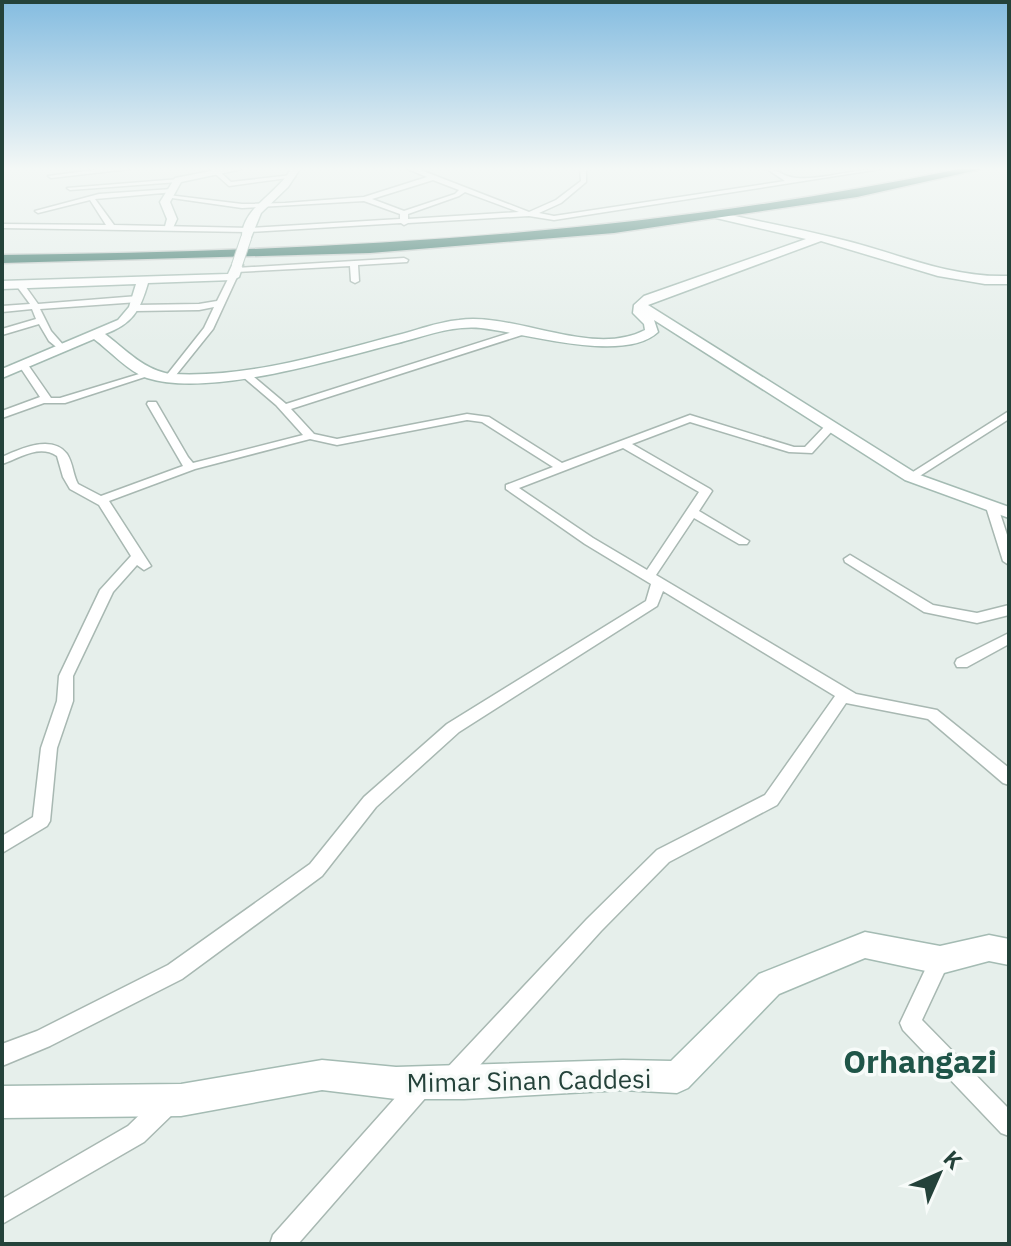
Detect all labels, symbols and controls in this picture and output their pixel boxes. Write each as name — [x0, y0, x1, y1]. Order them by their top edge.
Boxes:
district label: Orhangazi — [843, 1040, 997, 1082]
street label: Mimar Sinan Caddesi — [406, 1061, 652, 1099]
north arrow — [899, 1134, 979, 1214]
text: K — [938, 1144, 970, 1176]

